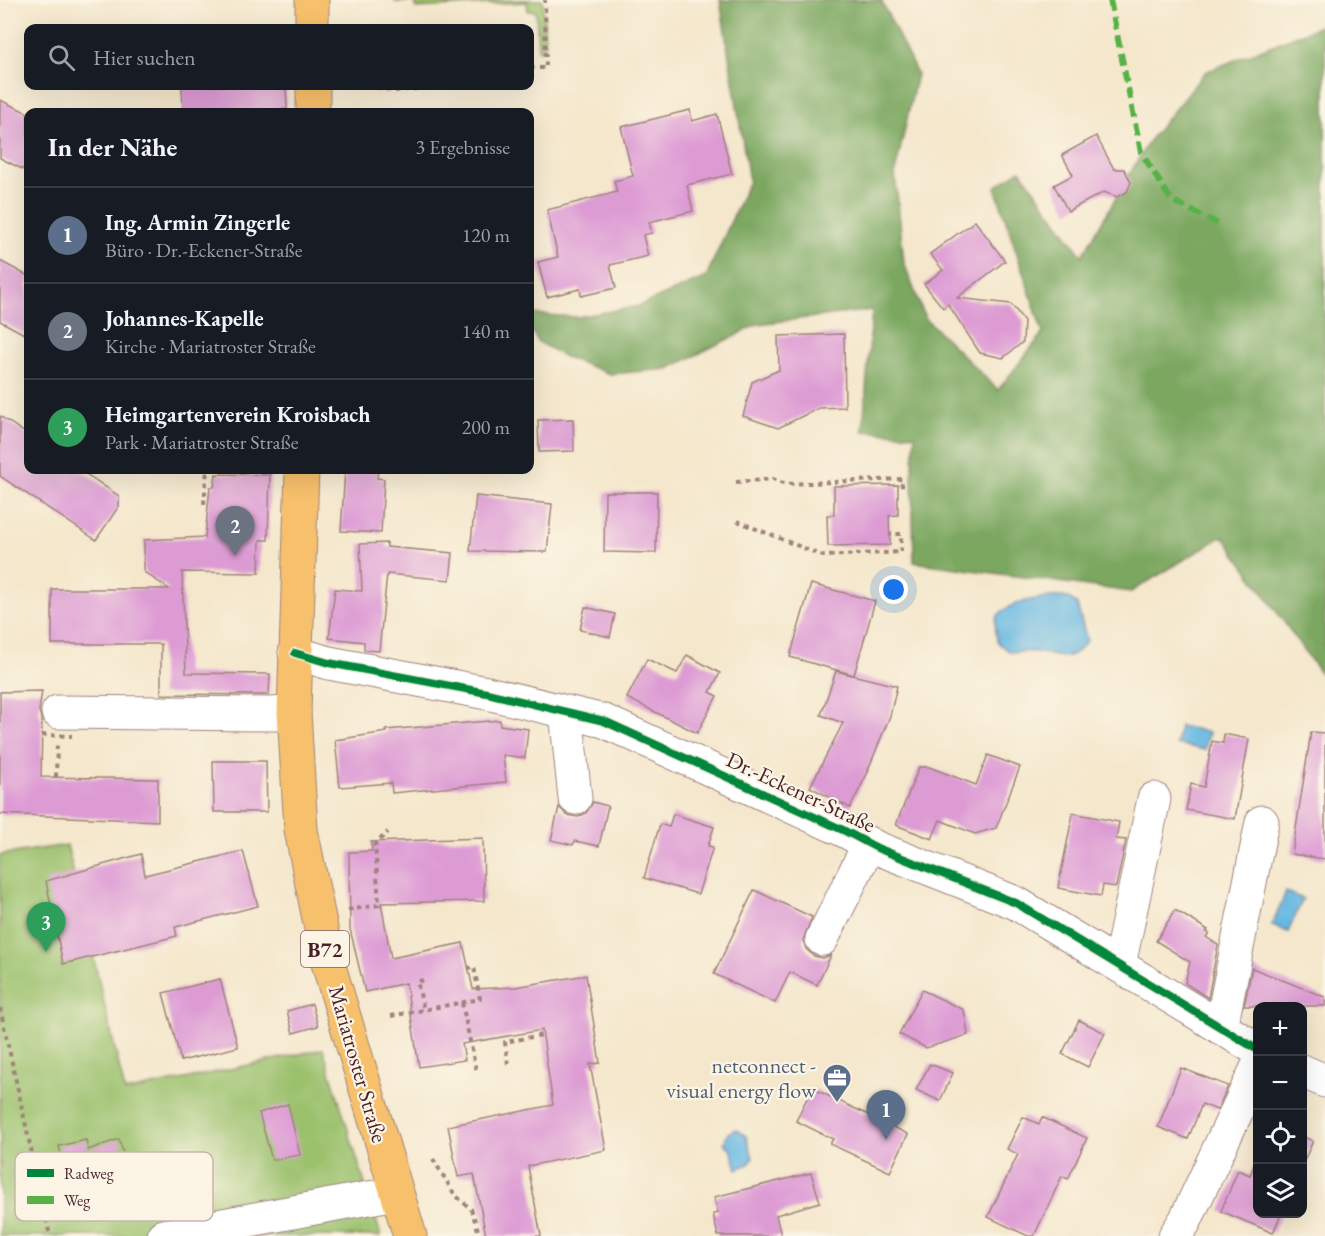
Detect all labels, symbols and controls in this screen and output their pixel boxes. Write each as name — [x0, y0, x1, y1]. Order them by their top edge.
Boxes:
search box — [24, 24, 534, 90]
icon: search — [45, 41, 78, 74]
text: Hier suchen — [93, 43, 196, 72]
text: In der Nähe — [48, 130, 177, 164]
text: 3 Ergebnisse — [415, 134, 510, 160]
text: Ing. Armin Zingerle — [105, 208, 290, 237]
text: 1 — [62, 222, 73, 248]
text: 120 m — [462, 222, 510, 248]
text: Büro · Dr.-Eckener-Straße — [105, 237, 302, 263]
text: Johannes-Kapelle — [105, 304, 264, 333]
text: 2 — [62, 318, 73, 344]
text: 140 m — [462, 318, 510, 344]
text: Kirche · Mariatroster Straße — [105, 333, 316, 359]
text: Heimgartenverein Kroisbach — [105, 400, 370, 429]
text: 3 — [62, 414, 73, 440]
text: 200 m — [462, 414, 510, 440]
text: Park · Mariatroster Straße — [105, 429, 298, 455]
pin: 2 — [216, 506, 254, 556]
your location — [879, 575, 908, 604]
street label: Dr.-Eckener-Straße — [722, 745, 881, 839]
pin: 3 — [26, 902, 66, 952]
road number: B72 — [301, 931, 349, 967]
street label: Mariatroster Straße — [322, 982, 394, 1146]
map controls — [1253, 1002, 1307, 1218]
button: + — [1253, 1002, 1307, 1056]
place label: netconnect - visual energy flow — [666, 1051, 817, 1105]
button: − — [1253, 1056, 1307, 1110]
office icon: netconnect - visual energy flow — [821, 1062, 853, 1104]
pin: 1 — [866, 1090, 906, 1140]
button: locate — [1253, 1110, 1307, 1164]
legend — [15, 1152, 213, 1221]
text: Radweg — [64, 1163, 115, 1184]
button: layers — [1253, 1164, 1307, 1218]
text: Weg — [64, 1190, 91, 1211]

